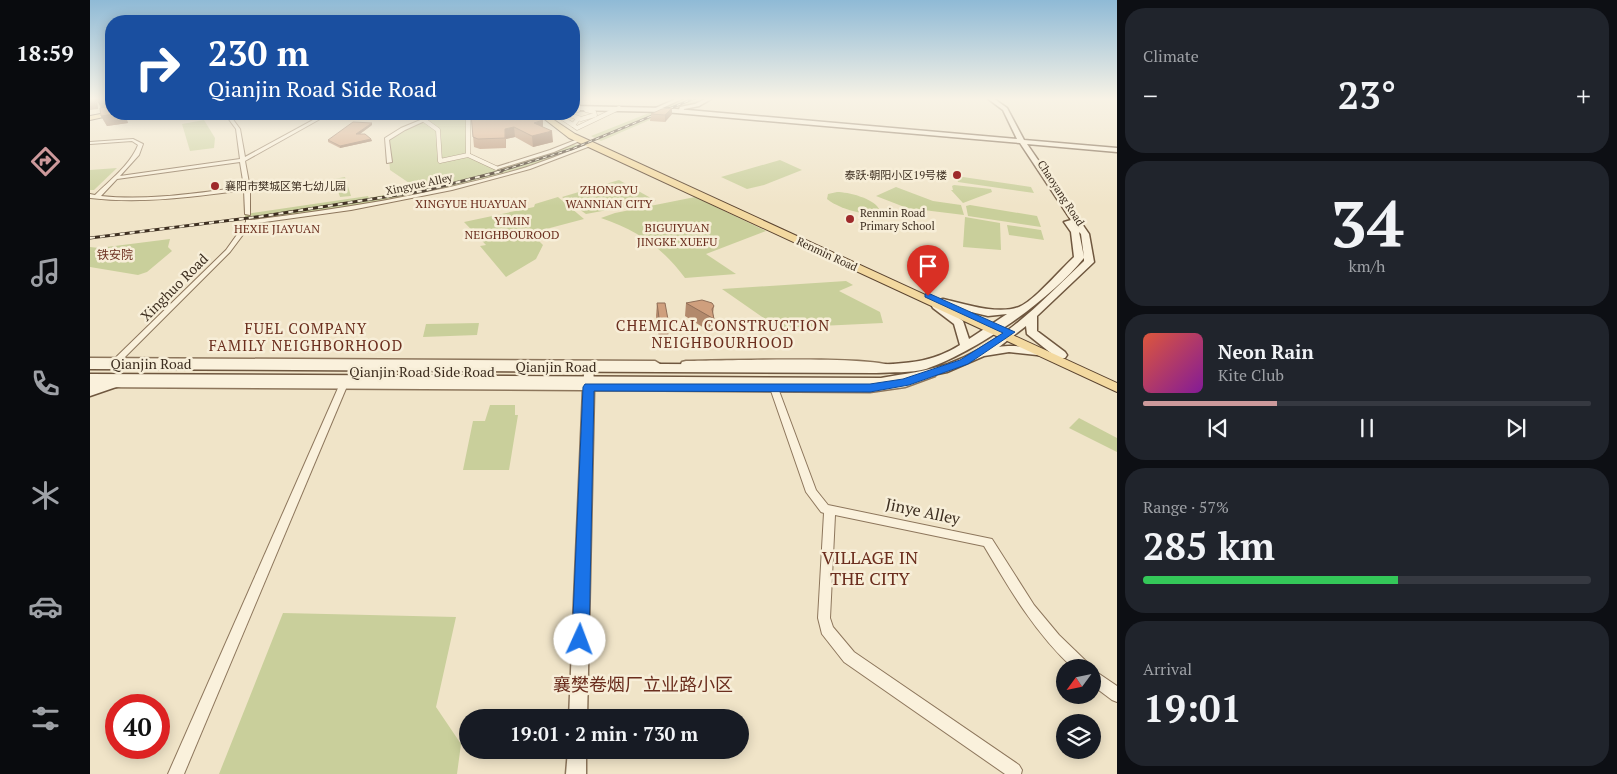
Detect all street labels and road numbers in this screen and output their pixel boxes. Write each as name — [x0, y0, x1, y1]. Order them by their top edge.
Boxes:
street label: Chaoyang Road — [1035, 157, 1087, 229]
street label: Xingyue Alley — [384, 170, 454, 198]
street label: Renmin Road — [794, 234, 860, 274]
street label: Xinghuo Road — [136, 249, 212, 325]
street label: Qianjin Road — [110, 354, 192, 373]
street label: Qianjin Road — [515, 357, 597, 376]
street label: Qianjin Road Side Road — [349, 362, 495, 381]
street label: Jinye Alley — [884, 492, 963, 530]

